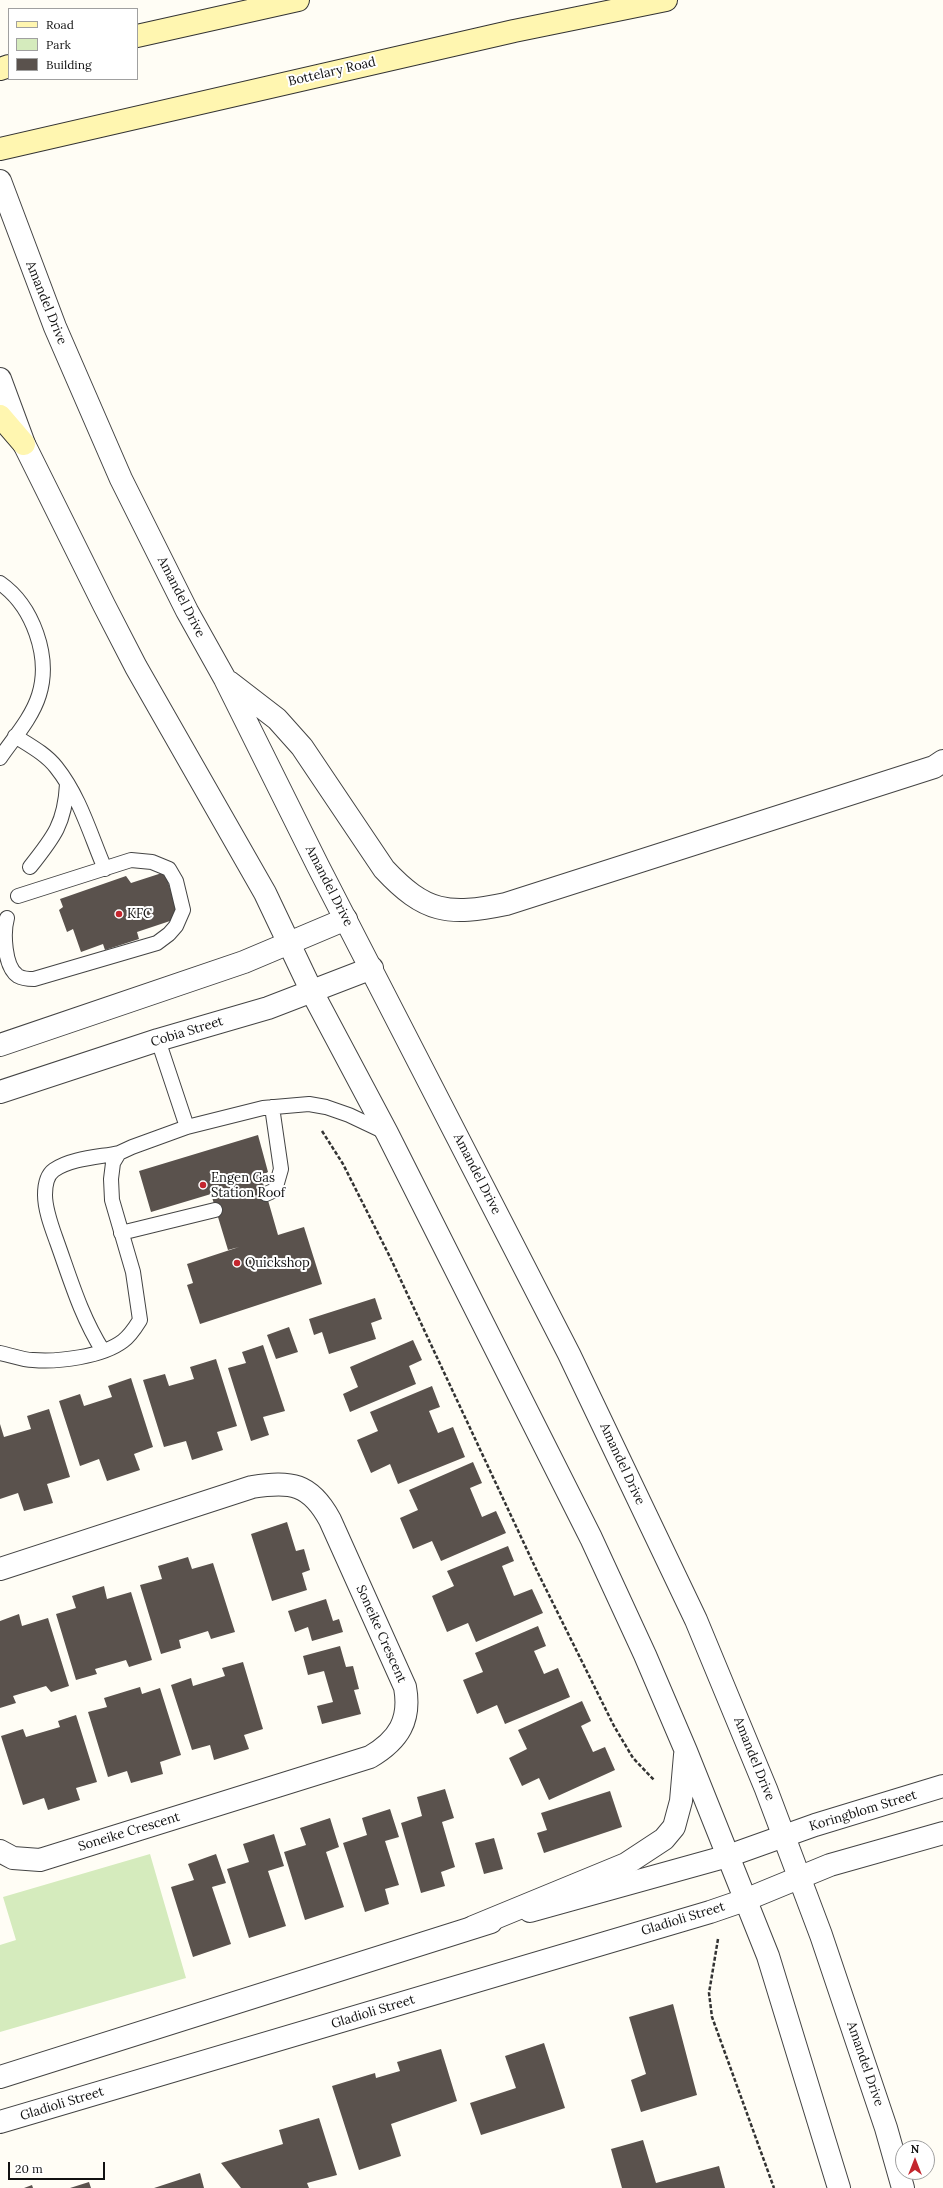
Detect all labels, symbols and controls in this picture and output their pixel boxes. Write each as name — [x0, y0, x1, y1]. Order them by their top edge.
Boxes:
legend — [8, 8, 138, 80]
text: Road — [46, 17, 74, 32]
text: Park — [46, 37, 71, 52]
street label: Bottelary Road — [287, 54, 377, 90]
text: Building — [46, 57, 92, 72]
street label: Amandel Drive — [22, 259, 70, 347]
street label: Amandel Drive — [154, 554, 208, 640]
street label: Amandel Drive — [302, 843, 356, 929]
place label: KFC — [127, 906, 152, 922]
marker: KFC — [114, 909, 124, 919]
street label: Cobia Street — [149, 1014, 225, 1050]
street label: Amandel Drive — [450, 1131, 504, 1217]
place label: Engen Gas Station Roof — [211, 1170, 285, 1201]
marker: Engen Gas Station Roof — [198, 1180, 208, 1190]
place label: Quickshop — [245, 1255, 310, 1271]
marker: Quickshop — [232, 1258, 242, 1268]
street label: Amandel Drive — [596, 1421, 648, 1507]
street label: Soneike Crescent — [352, 1583, 410, 1685]
street label: Amandel Drive — [730, 1715, 778, 1803]
street label: Koringblom Street — [807, 1787, 919, 1835]
street label: Soneike Crescent — [76, 1809, 182, 1855]
street label: Gladioli Street — [639, 1899, 727, 1939]
street label: Gladioli Street — [329, 1992, 417, 2032]
street label: Amandel Drive — [843, 2020, 887, 2108]
street label: Gladioli Street — [18, 2084, 106, 2124]
north arrow — [895, 2140, 935, 2180]
text: N — [911, 2142, 919, 2156]
scale bar — [10, 2154, 107, 2180]
text: 20 m — [15, 2161, 43, 2176]

